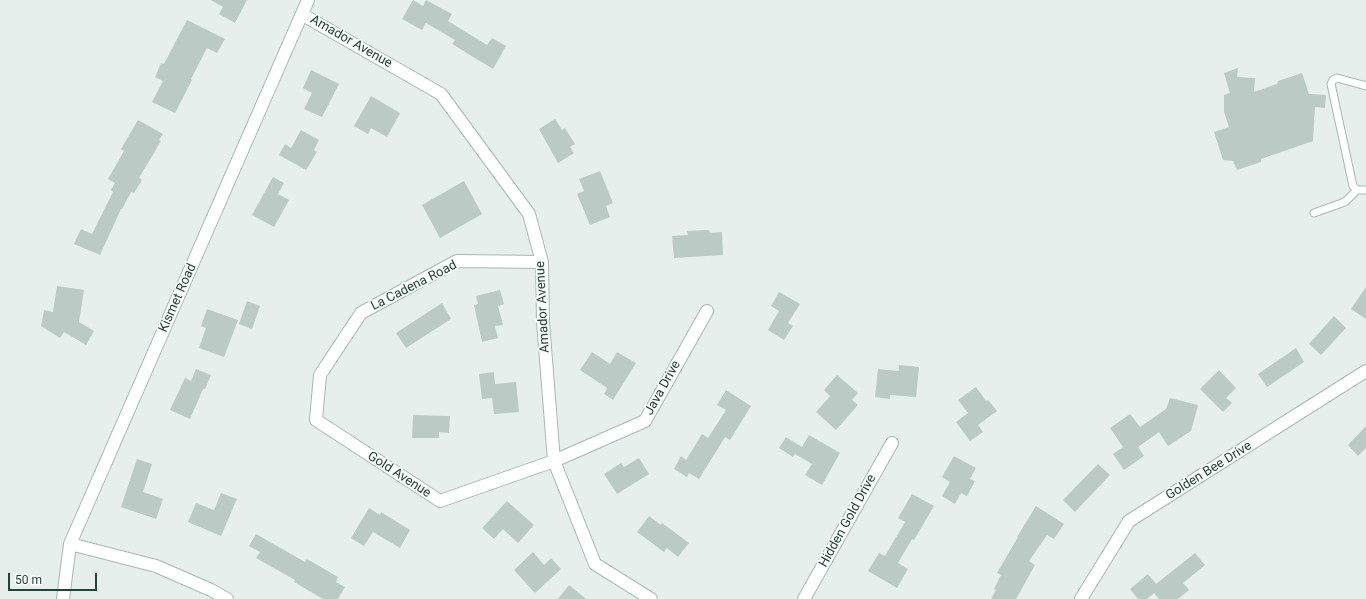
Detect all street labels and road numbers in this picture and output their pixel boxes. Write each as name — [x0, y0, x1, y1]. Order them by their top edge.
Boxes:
street label: Amador Avenue — [307, 12, 395, 72]
street label: La Cadena Road — [368, 258, 460, 314]
street label: Kismet Road — [156, 261, 200, 335]
street label: Amador Avenue — [533, 261, 553, 353]
street label: Java Drive — [642, 358, 684, 418]
street label: Golden Bee Drive — [1163, 438, 1255, 504]
street label: Gold Avenue — [364, 449, 434, 501]
street label: Hidden Gold Drive — [816, 472, 880, 570]

